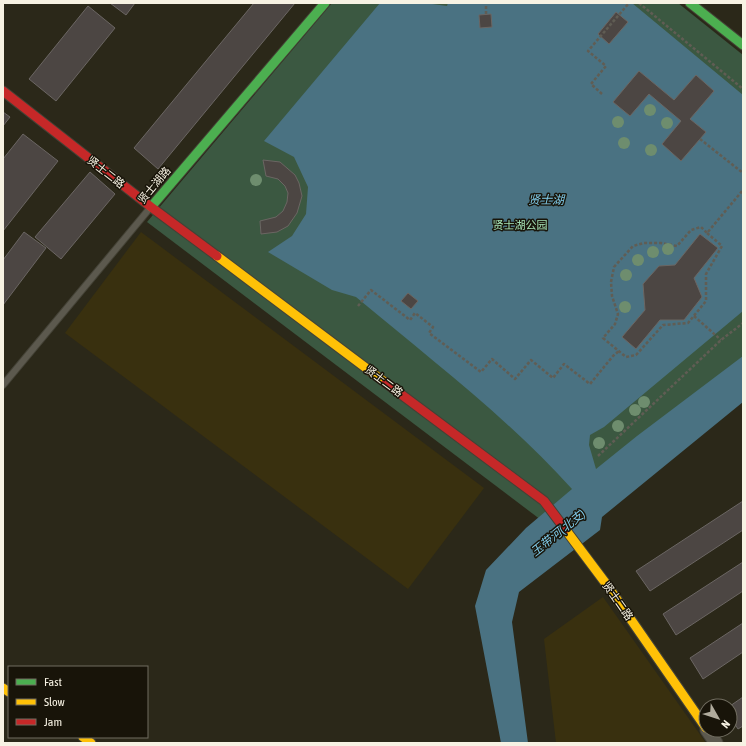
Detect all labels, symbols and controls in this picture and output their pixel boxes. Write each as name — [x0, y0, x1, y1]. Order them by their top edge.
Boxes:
street label: 贤士二路 — [85, 154, 127, 190]
street label: 贤士湖路 — [135, 164, 173, 206]
water label: 贤士湖 — [528, 193, 566, 207]
park label: 贤士湖公园 — [493, 219, 548, 231]
street label: 贤士二路 — [363, 363, 405, 399]
water label: 玉带河(北支) — [528, 507, 588, 559]
street label: 贤士二路 — [600, 580, 636, 622]
legend — [8, 666, 148, 738]
text: Fast — [44, 675, 62, 689]
text: Slow — [44, 695, 65, 709]
north arrow — [698, 698, 738, 738]
text: Jam — [44, 715, 62, 729]
text: N — [719, 718, 732, 731]

